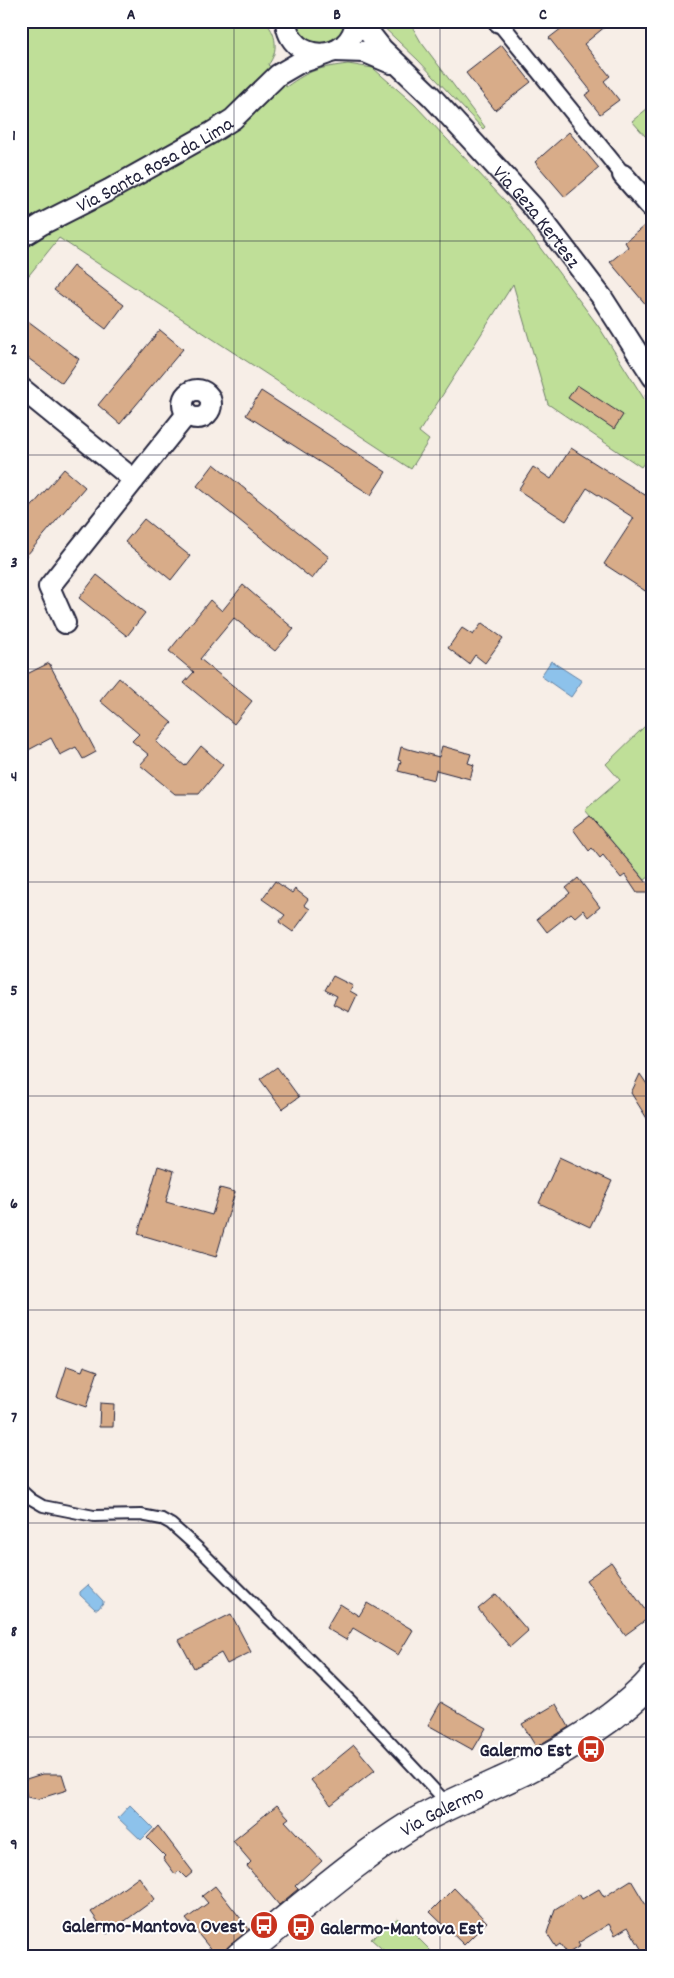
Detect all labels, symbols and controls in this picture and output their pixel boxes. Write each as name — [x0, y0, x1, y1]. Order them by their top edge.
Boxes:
text: A — [127, 4, 136, 27]
text: B — [333, 4, 341, 27]
text: C — [539, 4, 547, 27]
street label: Via Santa Rosa da Lima — [72, 111, 240, 221]
text: 1 — [12, 125, 16, 148]
street label: Via Geza Kertesz — [485, 161, 586, 275]
text: 2 — [11, 339, 18, 362]
text: 3 — [10, 552, 18, 575]
text: 4 — [11, 766, 17, 789]
text: 5 — [10, 980, 18, 1003]
text: 6 — [10, 1193, 18, 1216]
text: 7 — [11, 1407, 17, 1430]
text: 8 — [11, 1621, 18, 1644]
bus stop icon: Galermo Est — [576, 1734, 606, 1764]
place label: Galermo Est — [479, 1738, 573, 1766]
street label: Via Galermo — [396, 1780, 489, 1845]
text: 9 — [10, 1834, 18, 1857]
bus stop icon: Galermo-Mantova Ovest — [249, 1910, 279, 1940]
bus stop icon: Galermo-Mantova Est — [286, 1912, 316, 1942]
place label: Galermo-Mantova Ovest — [62, 1914, 246, 1942]
place label: Galermo-Mantova Est — [320, 1916, 484, 1944]

